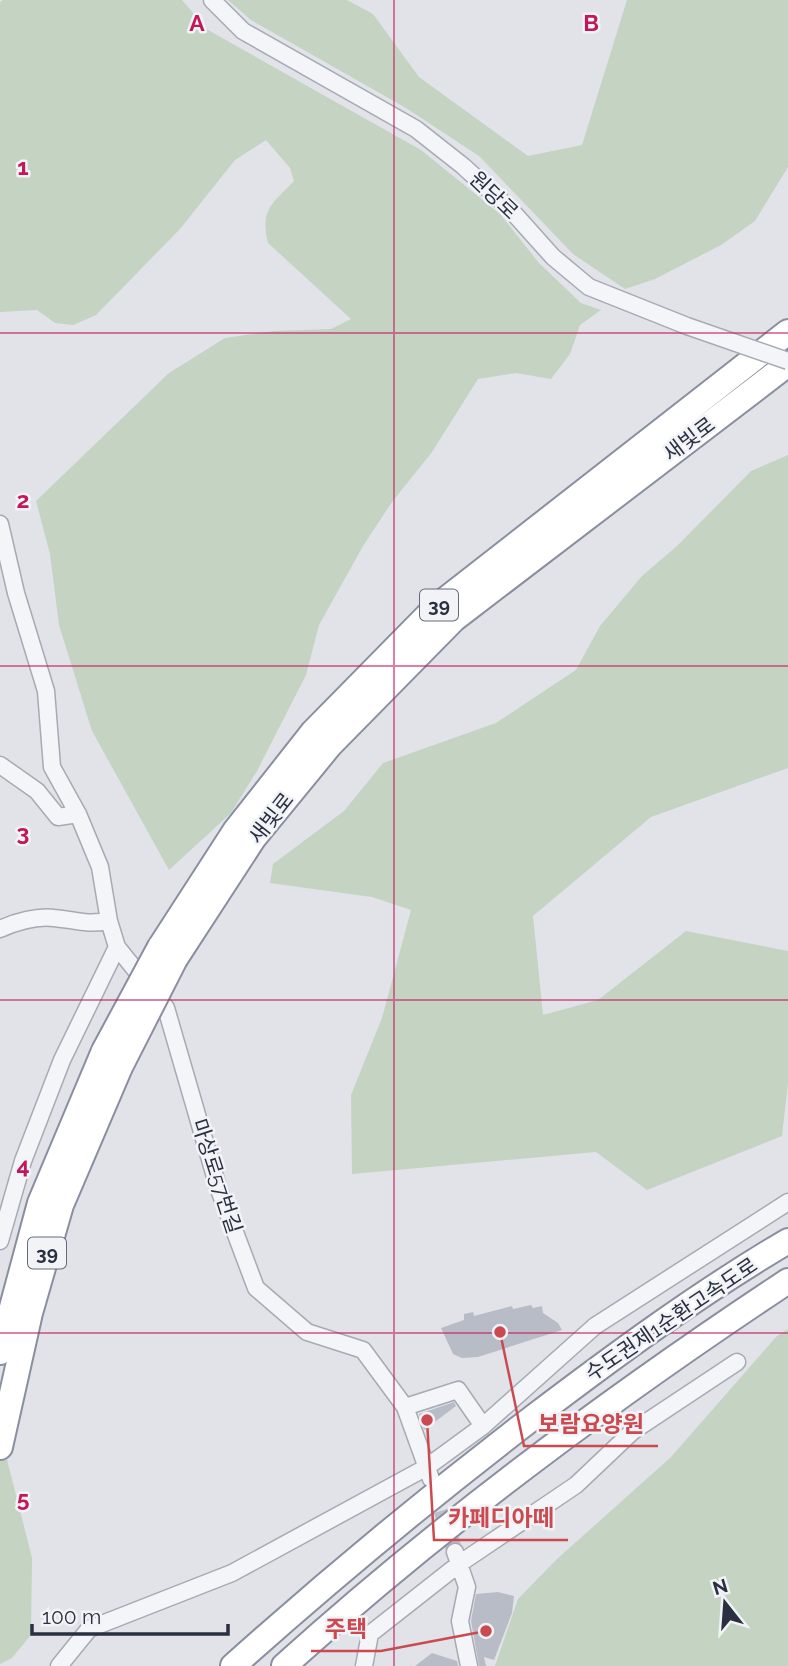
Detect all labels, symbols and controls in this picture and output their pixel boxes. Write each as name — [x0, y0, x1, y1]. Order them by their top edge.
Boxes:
text: A — [189, 9, 205, 36]
text: B — [583, 9, 599, 36]
text: 1 — [17, 153, 29, 180]
street label: 원당로 — [464, 166, 524, 224]
street label: 새빛로 — [658, 412, 720, 466]
text: 2 — [17, 486, 29, 513]
road number: 39 — [420, 590, 458, 620]
street label: 새빛로 — [243, 787, 299, 849]
text: 3 — [17, 819, 29, 846]
street label: 마상로57번길 — [187, 1115, 247, 1237]
text: 4 — [16, 1152, 30, 1179]
road number: 39 — [28, 1238, 66, 1268]
street label: 수도권제1순환고속도로 — [580, 1252, 762, 1386]
callout: 보람요양원 — [524, 1402, 658, 1446]
text: 보람요양원 — [538, 1410, 644, 1437]
text: 5 — [17, 1485, 30, 1512]
callout: 카페디아떼 — [434, 1496, 568, 1540]
text: 카페디아떼 — [448, 1504, 554, 1531]
north arrow — [690, 1568, 760, 1638]
text: N — [710, 1574, 730, 1599]
scale bar — [32, 1592, 228, 1636]
text: 100 m — [42, 1604, 101, 1629]
callout: 주택 — [311, 1607, 381, 1651]
text: 주택 — [325, 1615, 367, 1642]

